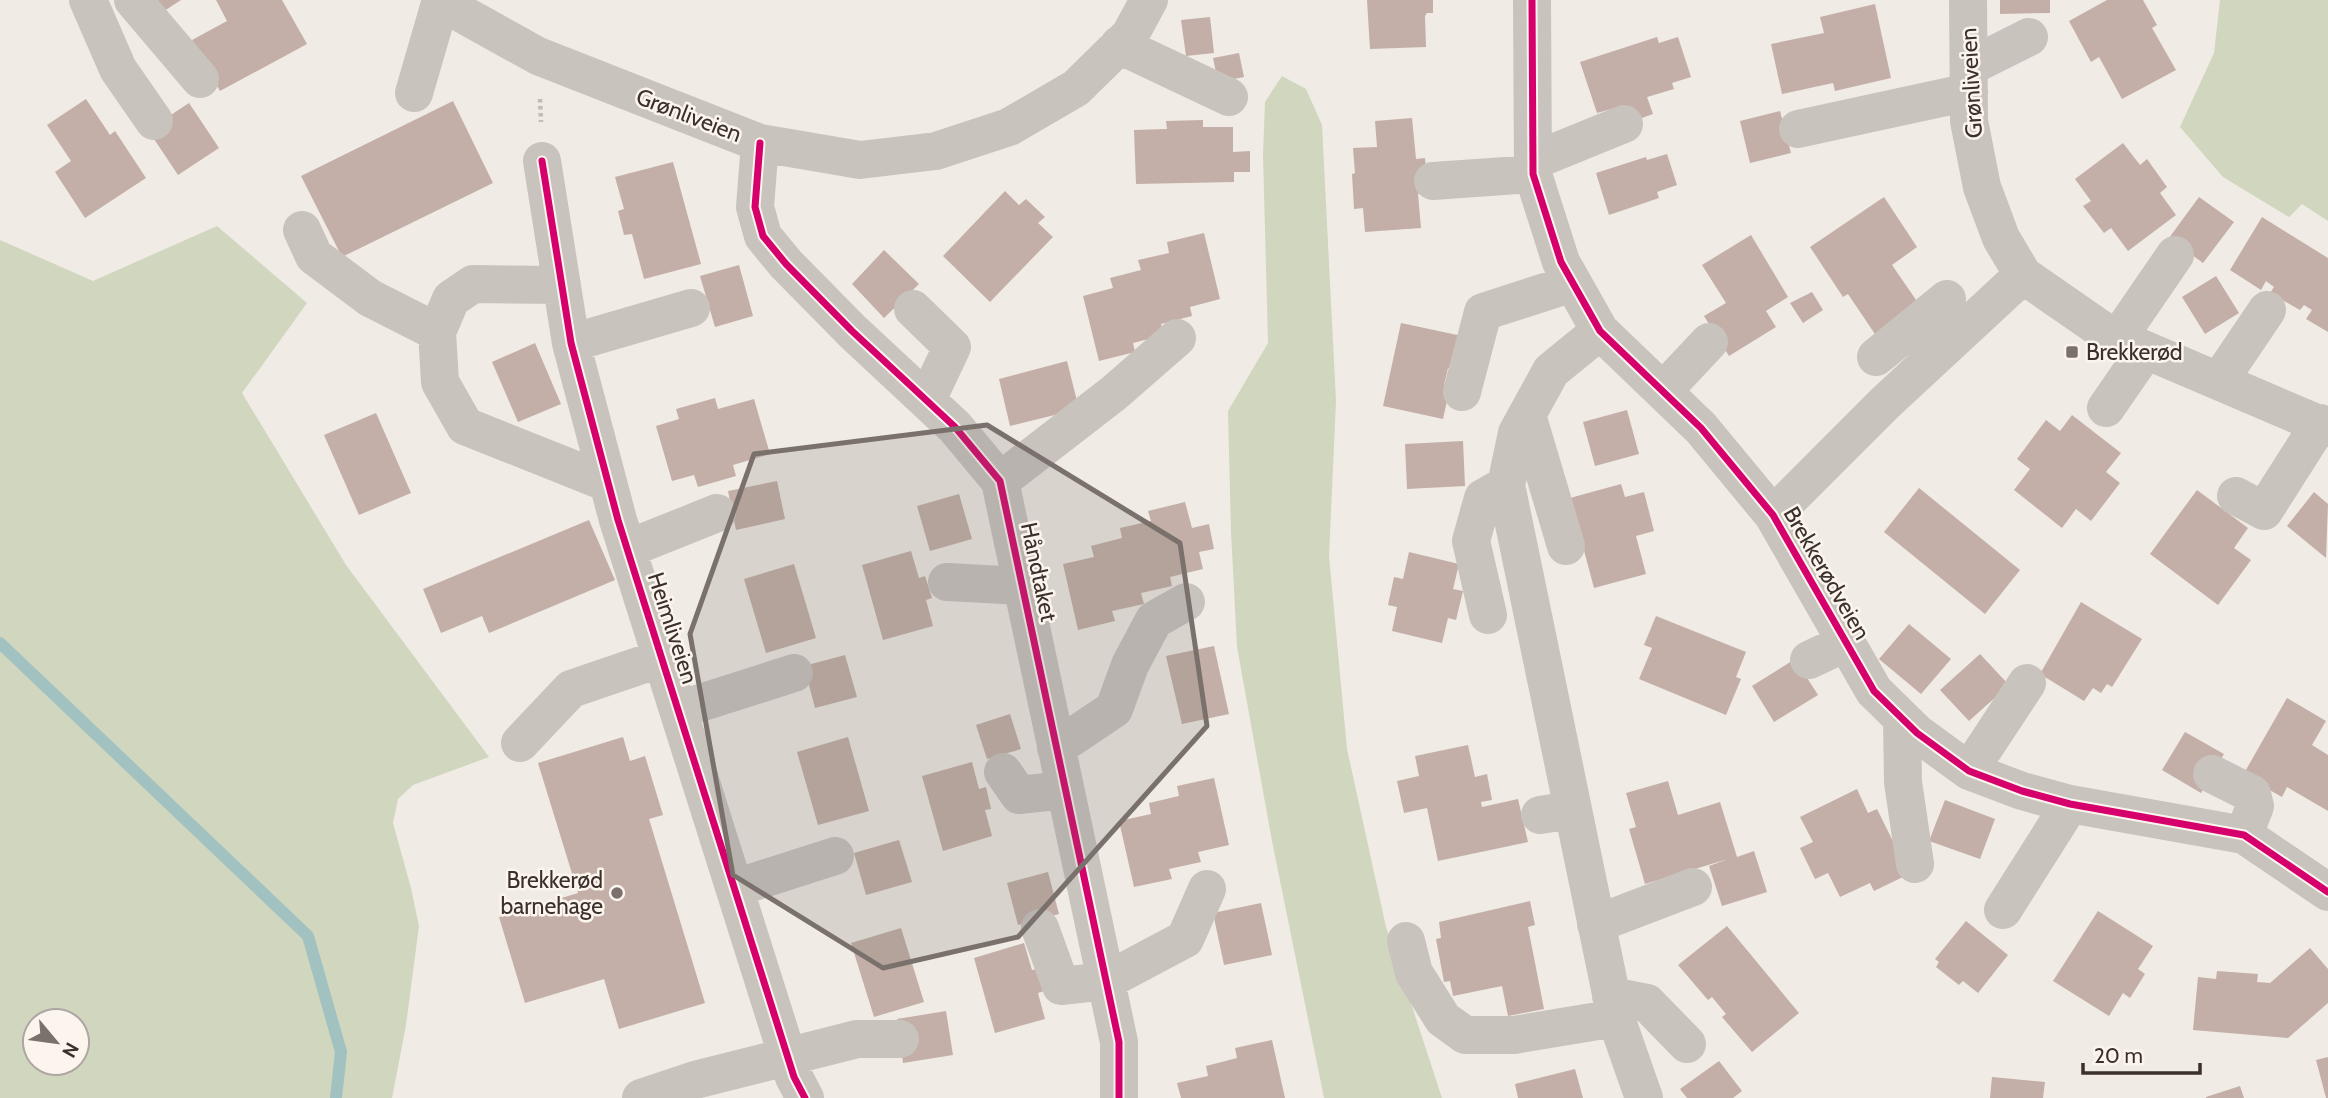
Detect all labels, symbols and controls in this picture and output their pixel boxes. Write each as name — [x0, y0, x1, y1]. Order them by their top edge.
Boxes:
street label: Grønliveien — [1954, 27, 1988, 139]
street label: Grønliveien — [632, 82, 746, 148]
place label: Brekkerød — [2086, 338, 2183, 366]
marker: Brekkerød — [2064, 344, 2080, 360]
street label: Brekkerødveien — [1778, 501, 1876, 645]
street label: Håndtaket — [1015, 520, 1063, 624]
street label: Heimliveien — [642, 569, 704, 687]
place label: Brekkerød barnehage — [501, 866, 603, 920]
marker: Brekkerød barnehage — [609, 885, 625, 901]
north arrow — [21, 1007, 91, 1077]
scale bar — [2083, 1032, 2200, 1076]
text: N — [57, 1039, 84, 1061]
text: 20 m — [2094, 1043, 2143, 1068]

